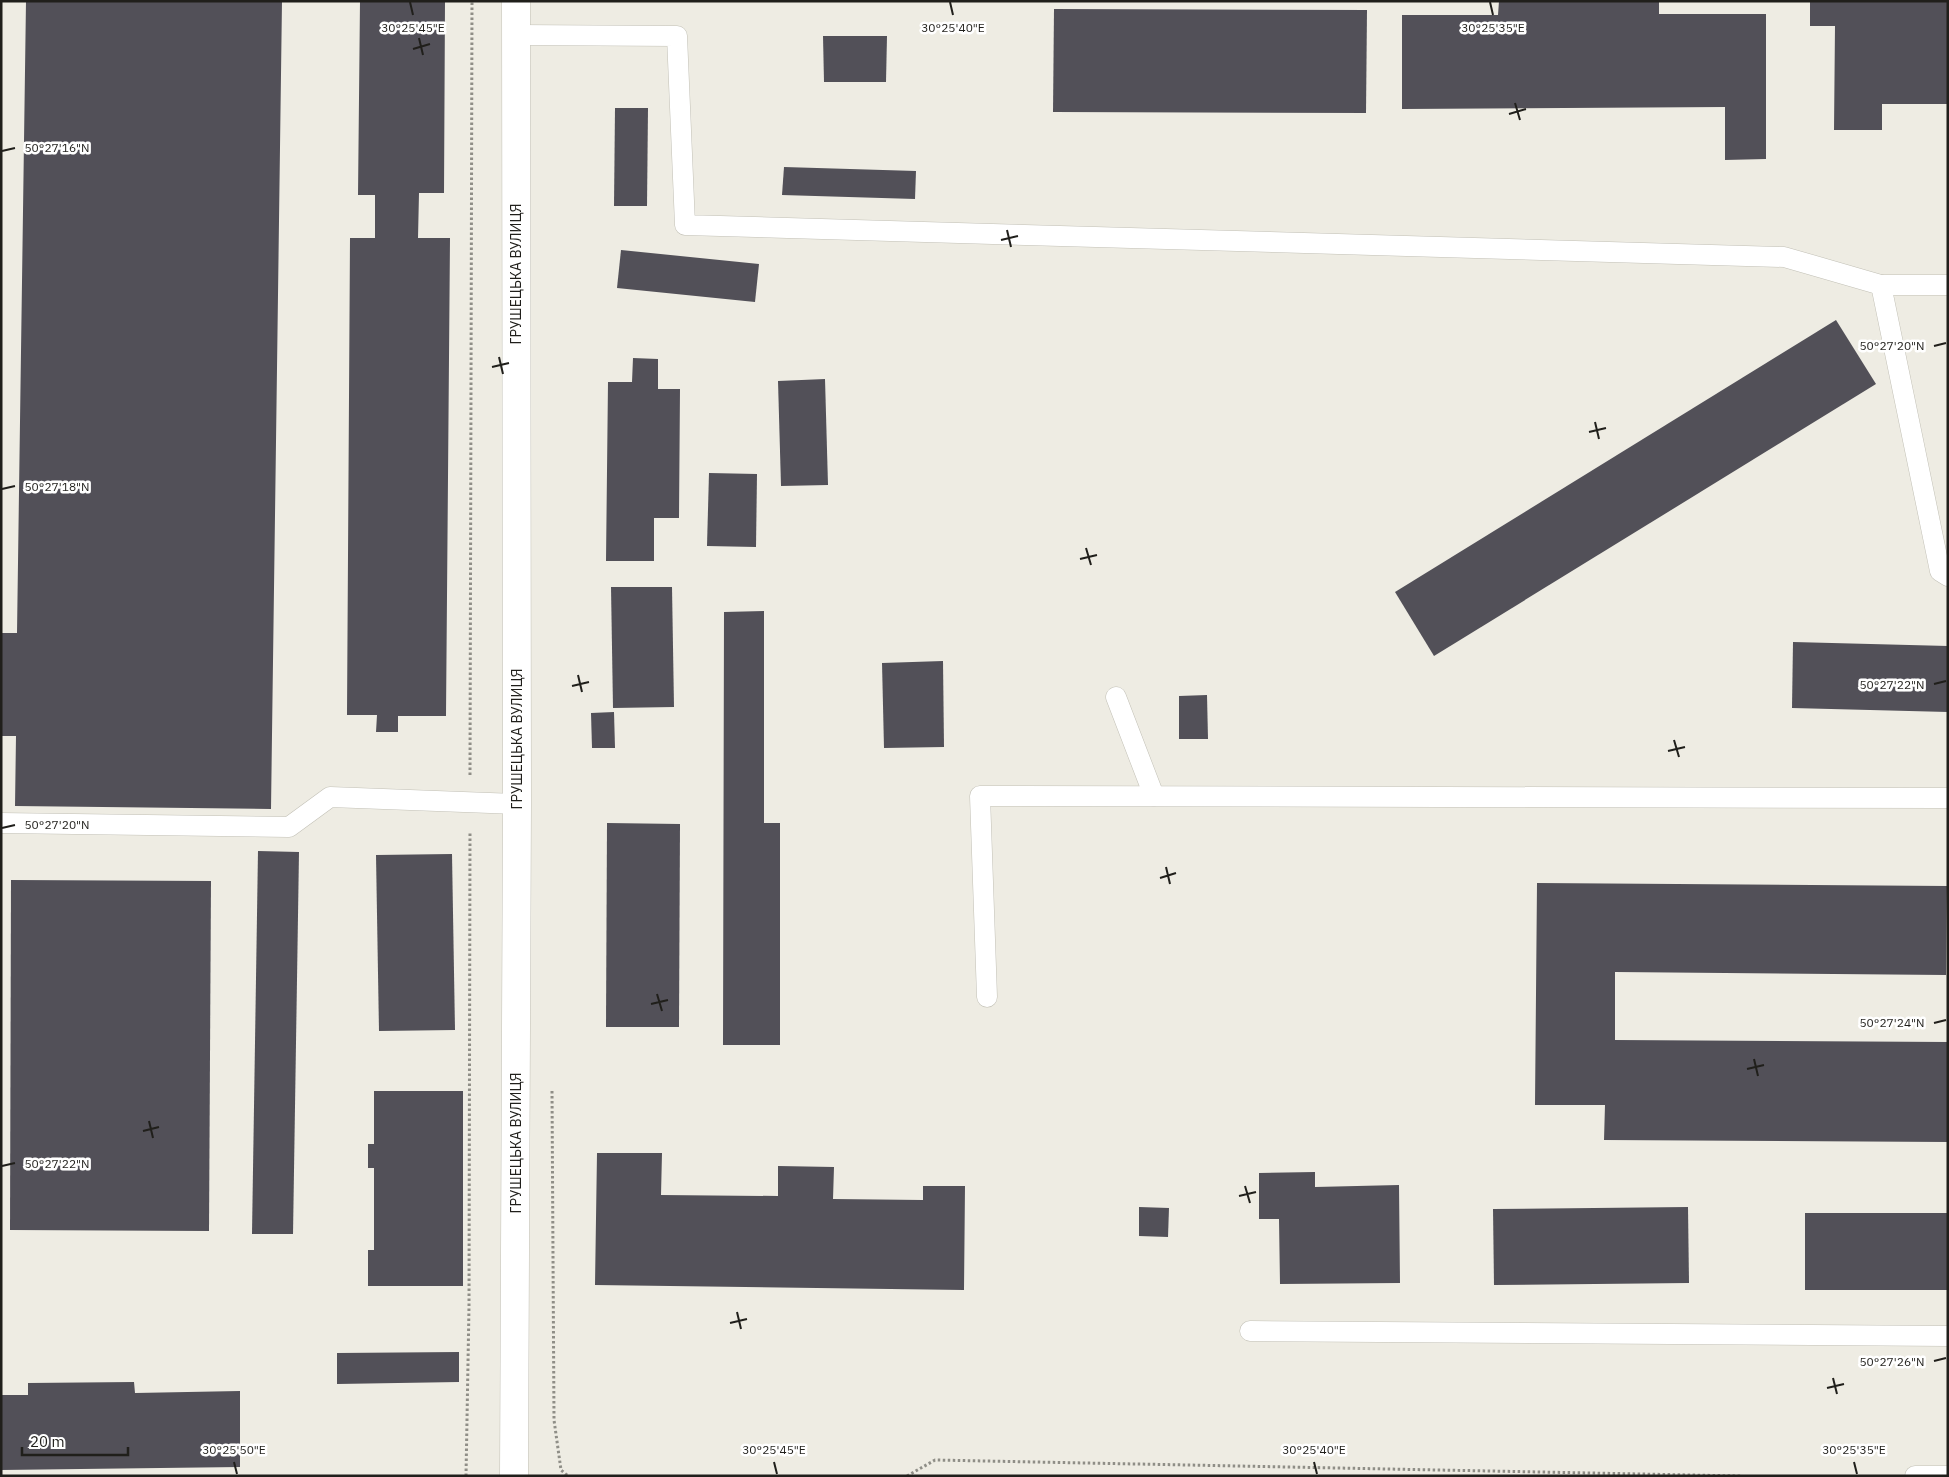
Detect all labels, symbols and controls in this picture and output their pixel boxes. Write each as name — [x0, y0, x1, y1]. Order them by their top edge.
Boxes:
text: 30°25'45"E — [381, 20, 445, 35]
text: 30°25'40"E — [921, 20, 985, 35]
text: 30°25'35"E — [1461, 20, 1525, 35]
text: 50°27'16"N — [24, 140, 90, 155]
street label: ГРУШЕЦЬКА ВУЛИЦЯ — [507, 203, 525, 345]
text: 50°27'20"N — [1859, 338, 1925, 353]
text: 50°27'18"N — [24, 479, 90, 494]
street label: ГРУШЕЦЬКА ВУЛИЦЯ — [508, 668, 526, 810]
text: 50°27'22"N — [1859, 677, 1925, 692]
text: 50°27'20"N — [24, 817, 90, 832]
text: 50°27'24"N — [1859, 1015, 1925, 1030]
street label: ГРУШЕЦЬКА ВУЛИЦЯ — [507, 1072, 525, 1214]
text: 50°27'22"N — [24, 1156, 90, 1171]
text: 50°27'26"N — [1859, 1354, 1925, 1369]
scale bar — [22, 1424, 129, 1456]
text: 20 m — [30, 1432, 65, 1451]
text: 30°25'50"E — [202, 1442, 266, 1457]
text: 30°25'45"E — [742, 1442, 806, 1457]
text: 30°25'40"E — [1282, 1442, 1346, 1457]
text: 30°25'35"E — [1822, 1442, 1886, 1457]

